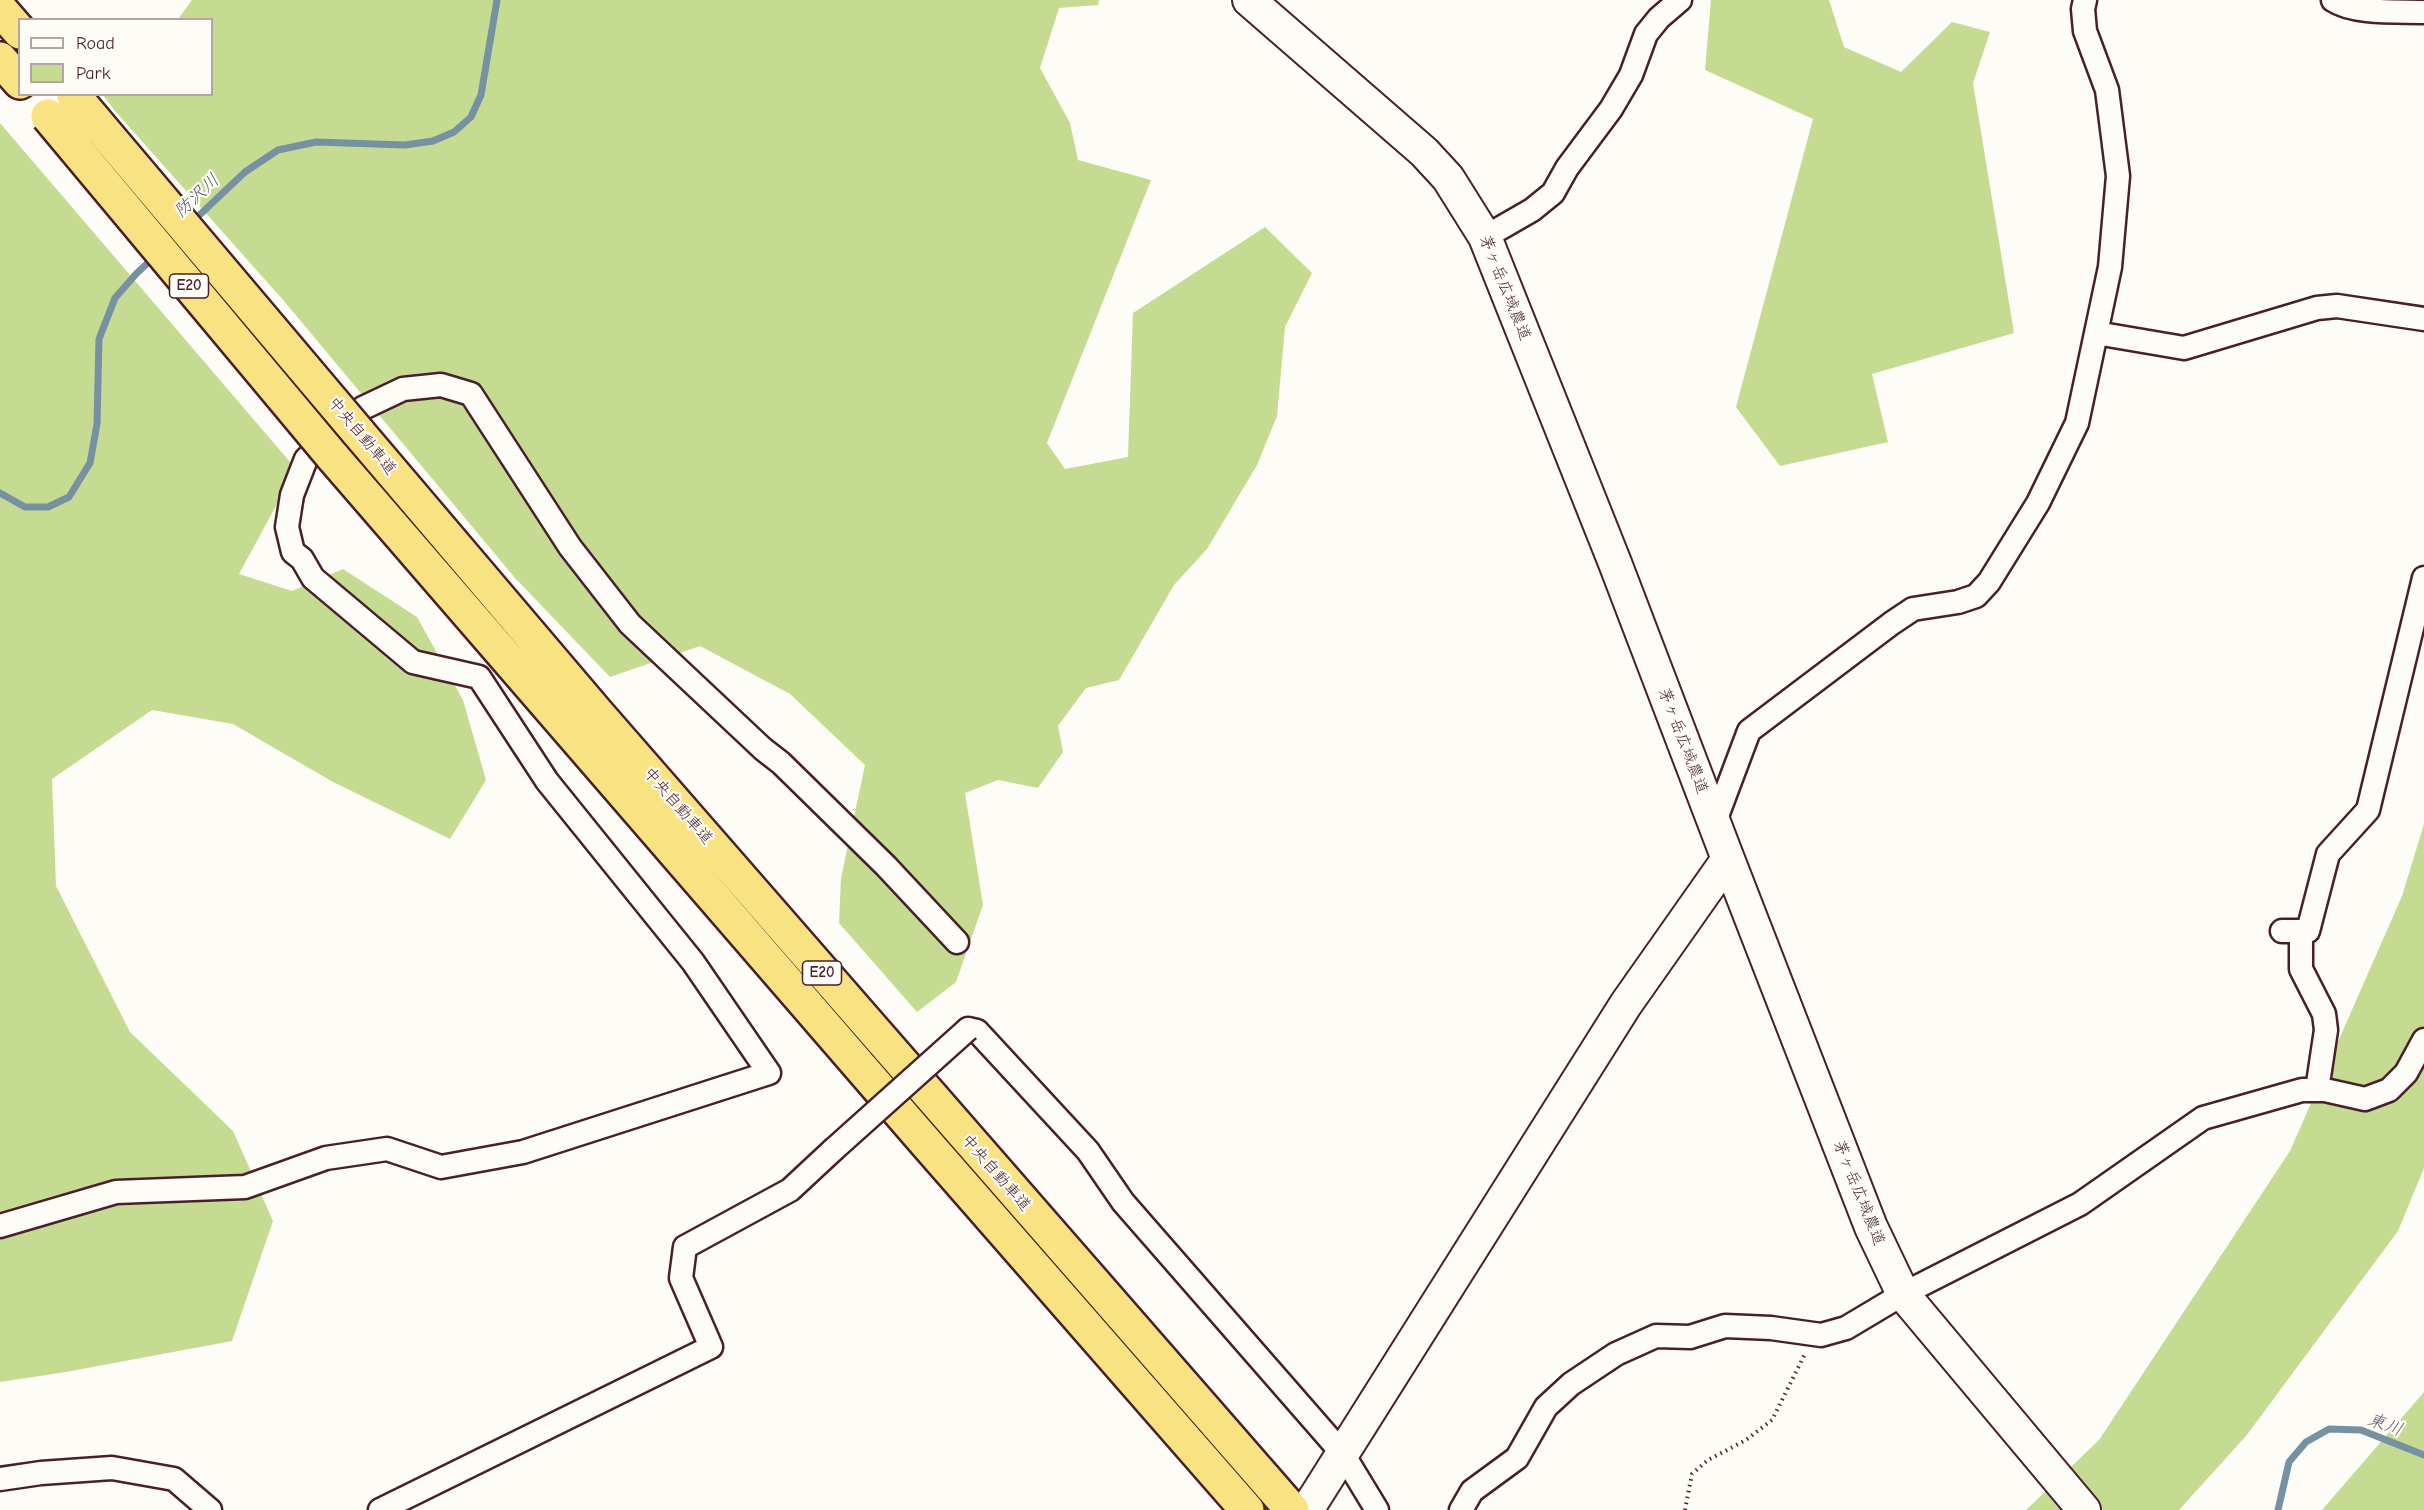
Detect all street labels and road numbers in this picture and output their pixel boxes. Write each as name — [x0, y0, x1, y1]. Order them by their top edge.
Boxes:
street label: 茅ヶ岳広域農道 — [1475, 232, 1535, 344]
road number: E20 — [170, 274, 208, 298]
street label: 中央自動車道 — [324, 393, 400, 479]
street label: 茅ヶ岳広域農道 — [1654, 685, 1712, 797]
street label: 中央自動車道 — [639, 763, 717, 849]
road number: E20 — [802, 961, 842, 985]
street label: 中央自動車道 — [957, 1130, 1035, 1216]
street label: 茅ヶ岳広域農道 — [1829, 1137, 1889, 1249]

